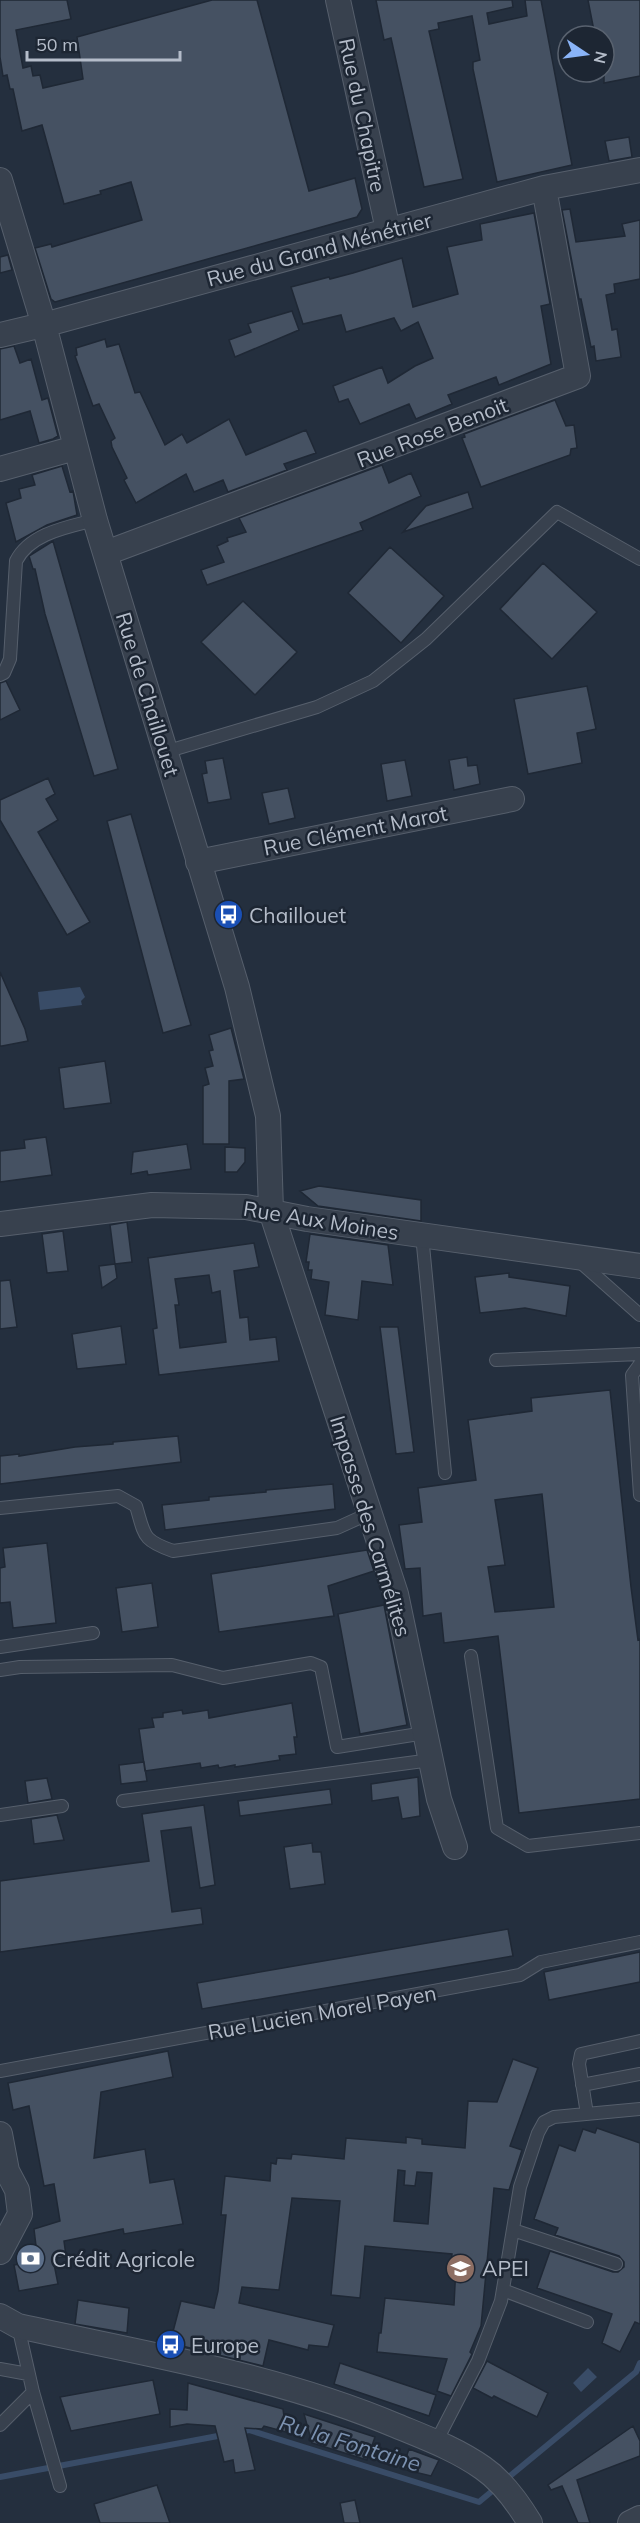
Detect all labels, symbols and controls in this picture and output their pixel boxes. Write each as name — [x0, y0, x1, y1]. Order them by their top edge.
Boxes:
scale bar — [27, 24, 180, 62]
north arrow — [556, 24, 616, 84]
text: 50 m — [36, 33, 78, 56]
street label: Rue du Chapitre — [334, 36, 392, 194]
text: N — [590, 49, 612, 66]
street label: Rue du Grand Ménétrier — [204, 206, 435, 292]
street label: Rue Rose Benoit — [353, 391, 511, 473]
street label: Rue de Chaillouet — [111, 609, 185, 779]
street label: Rue Clément Marot — [261, 799, 449, 861]
bus stop icon: Chaillouet — [212, 899, 244, 931]
place label: Chaillouet — [249, 902, 346, 928]
street label: Rue Aux Moines — [241, 1195, 401, 1245]
street label: Impasse des Carmélites — [325, 1412, 417, 1640]
street label: Rue Lucien Morel Payen — [206, 1979, 438, 2045]
bank icon: Crédit Agricole — [15, 2243, 47, 2275]
place label: Crédit Agricole — [52, 2246, 195, 2272]
school or university icon: APEI — [445, 2252, 477, 2284]
place label: APEI — [482, 2255, 529, 2281]
bus stop icon: Europe — [154, 2329, 186, 2361]
place label: Europe — [191, 2332, 259, 2358]
water label: Ru la Fontaine — [276, 2408, 424, 2478]

